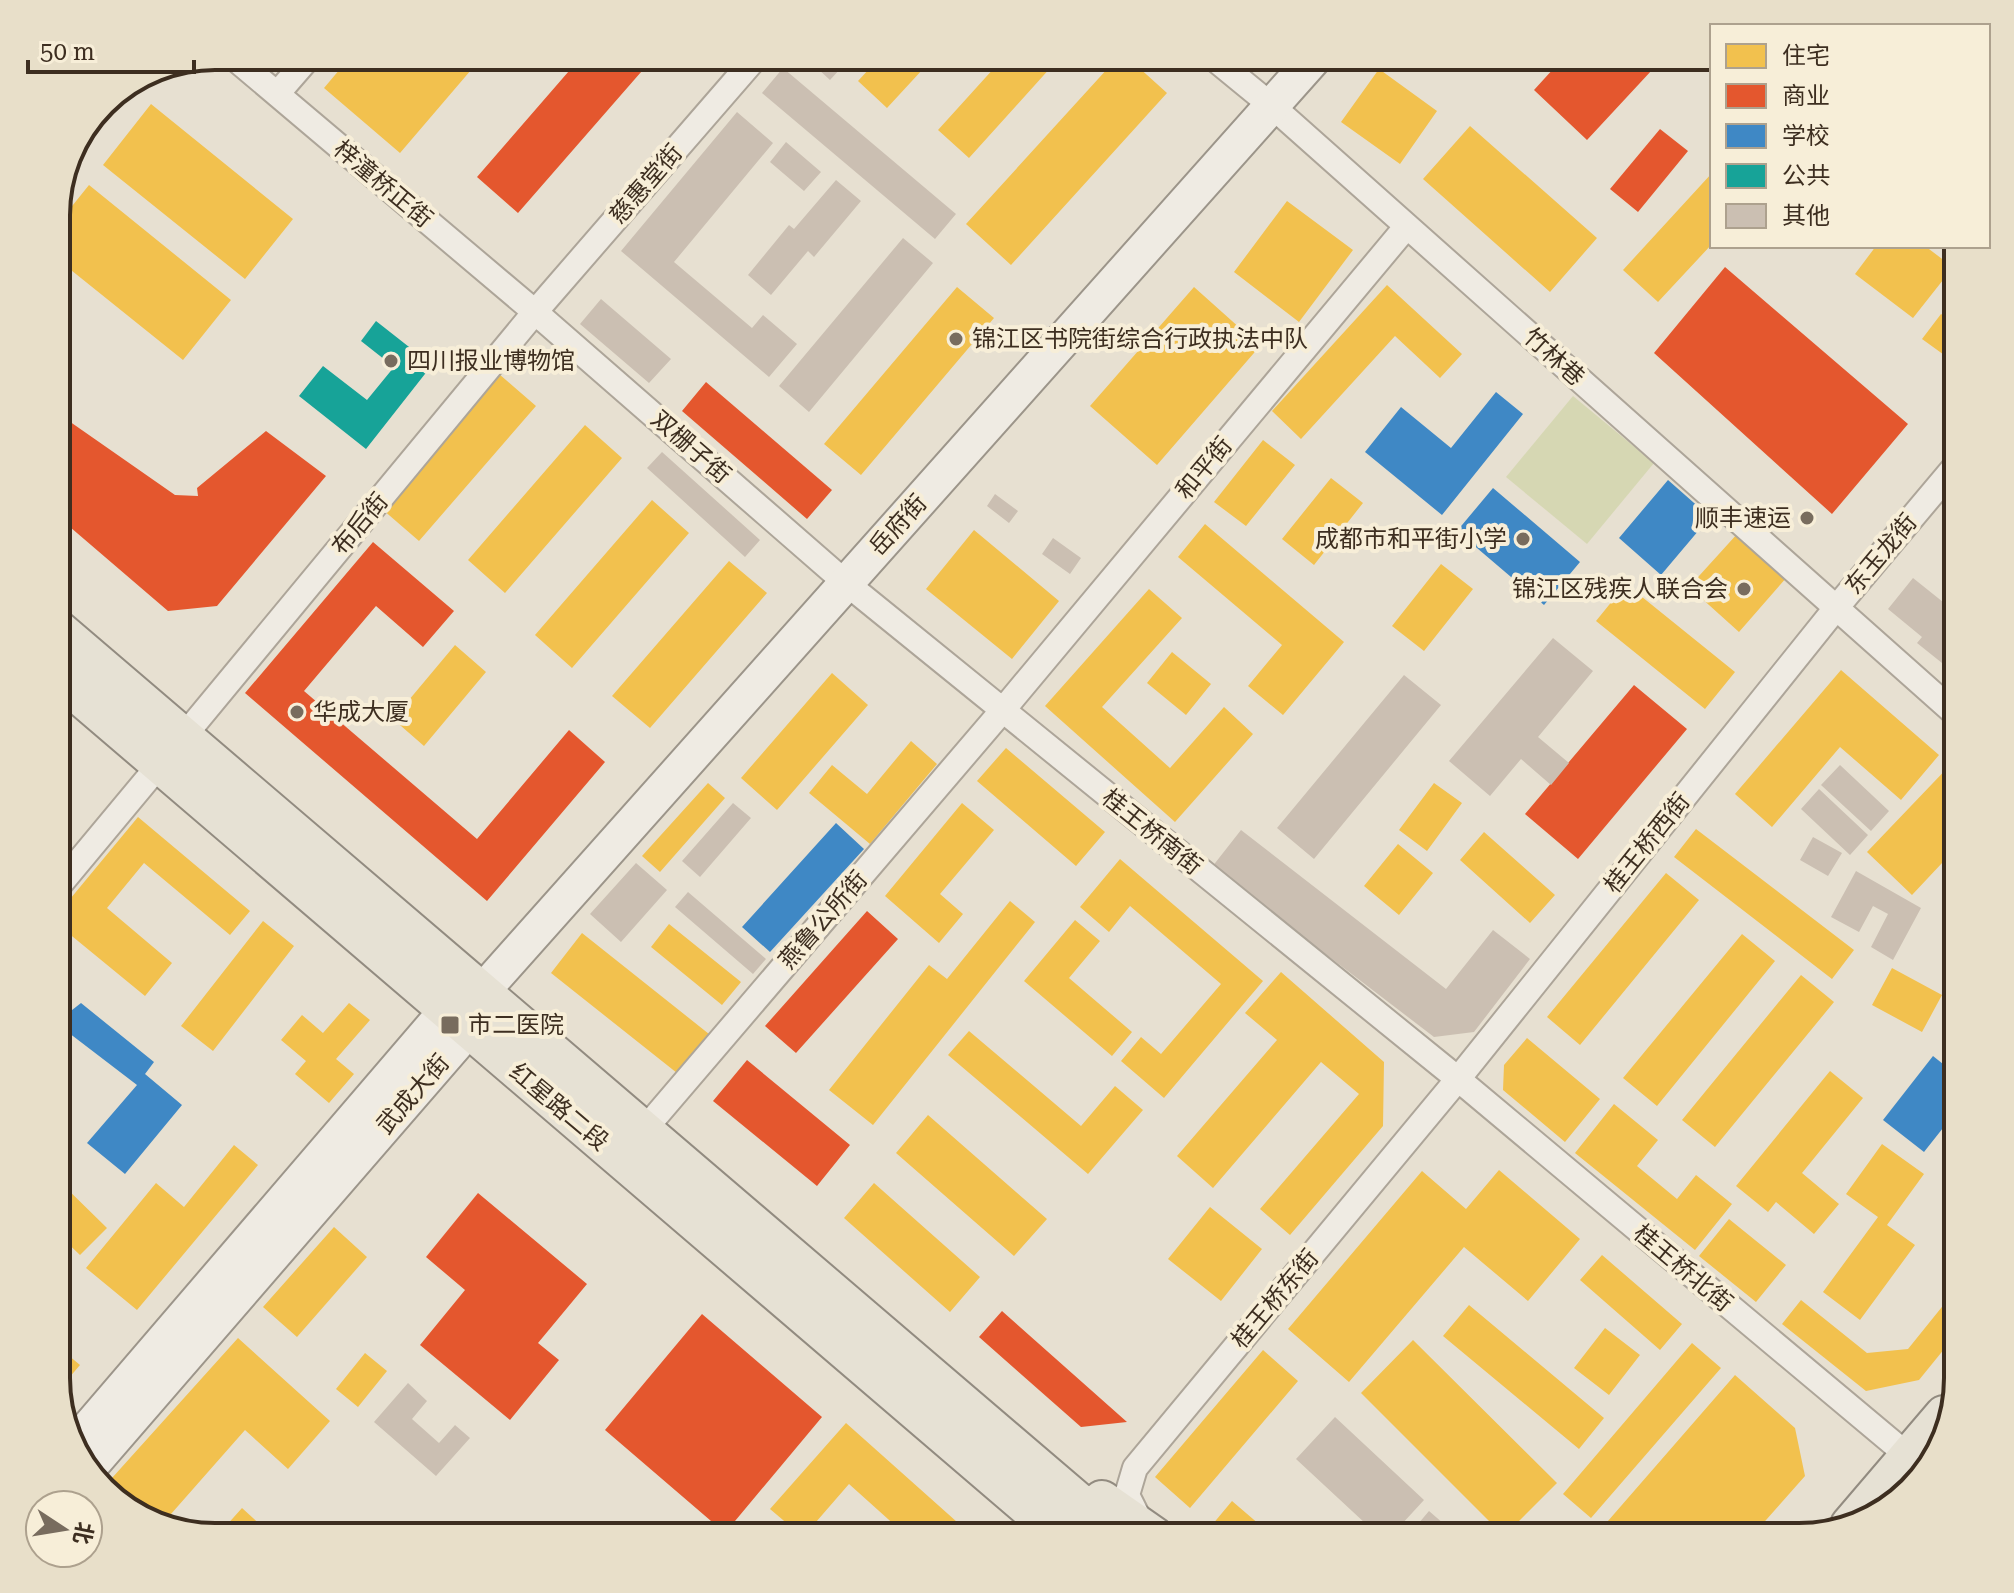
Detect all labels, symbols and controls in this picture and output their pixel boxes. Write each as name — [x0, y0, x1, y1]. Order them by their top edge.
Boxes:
scale bar — [28, 24, 194, 74]
legend — [1710, 24, 1990, 248]
text: 50 m — [40, 38, 95, 66]
text: 住宅 — [1782, 42, 1830, 70]
text: 商业 — [1782, 82, 1830, 110]
text: 学校 — [1782, 122, 1830, 150]
street label: 梓潼桥正街 — [328, 135, 438, 233]
street label: 慈惠堂街 — [604, 139, 688, 229]
text: 公共 — [1782, 162, 1830, 190]
text: 其他 — [1782, 202, 1830, 230]
street label: 竹林巷 — [1518, 323, 1590, 391]
place label: 锦江区书院街综合行政执法中队 — [972, 325, 1308, 353]
marker: 锦江区书院街综合行政执法中队 — [947, 330, 965, 348]
place label: 四川报业博物馆 — [407, 347, 575, 375]
marker: 四川报业博物馆 — [382, 352, 400, 370]
street label: 双栅子街 — [646, 405, 736, 489]
street label: 和平街 — [1170, 431, 1238, 505]
street label: 布后街 — [326, 487, 394, 561]
street label: 岳府街 — [864, 489, 932, 561]
place label: 顺丰速运 — [1695, 504, 1791, 532]
street label: 东玉龙街 — [1839, 508, 1923, 600]
marker: 顺丰速运 — [1798, 509, 1816, 527]
place label: 成都市和平街小学 — [1315, 525, 1507, 553]
marker: 成都市和平街小学 — [1514, 530, 1532, 548]
place label: 锦江区残疾人联合会 — [1512, 575, 1728, 603]
marker: 锦江区残疾人联合会 — [1735, 580, 1753, 598]
place label: 华成大厦 — [313, 698, 409, 726]
marker: 华成大厦 — [288, 703, 306, 721]
street label: 桂王桥南街 — [1097, 783, 1207, 881]
street label: 桂王桥西街 — [1598, 788, 1696, 898]
street label: 燕鲁公所街 — [773, 866, 873, 974]
place label: 市二医院 — [468, 1011, 564, 1039]
marker: 市二医院 — [439, 1014, 461, 1036]
street label: 武成大街 — [371, 1049, 455, 1139]
street label: 红星路二段 — [504, 1058, 614, 1156]
street label: 桂王桥北街 — [1628, 1219, 1738, 1317]
street label: 桂王桥东街 — [1226, 1244, 1324, 1354]
north arrow — [24, 1489, 104, 1569]
text: 北 — [69, 1520, 98, 1546]

